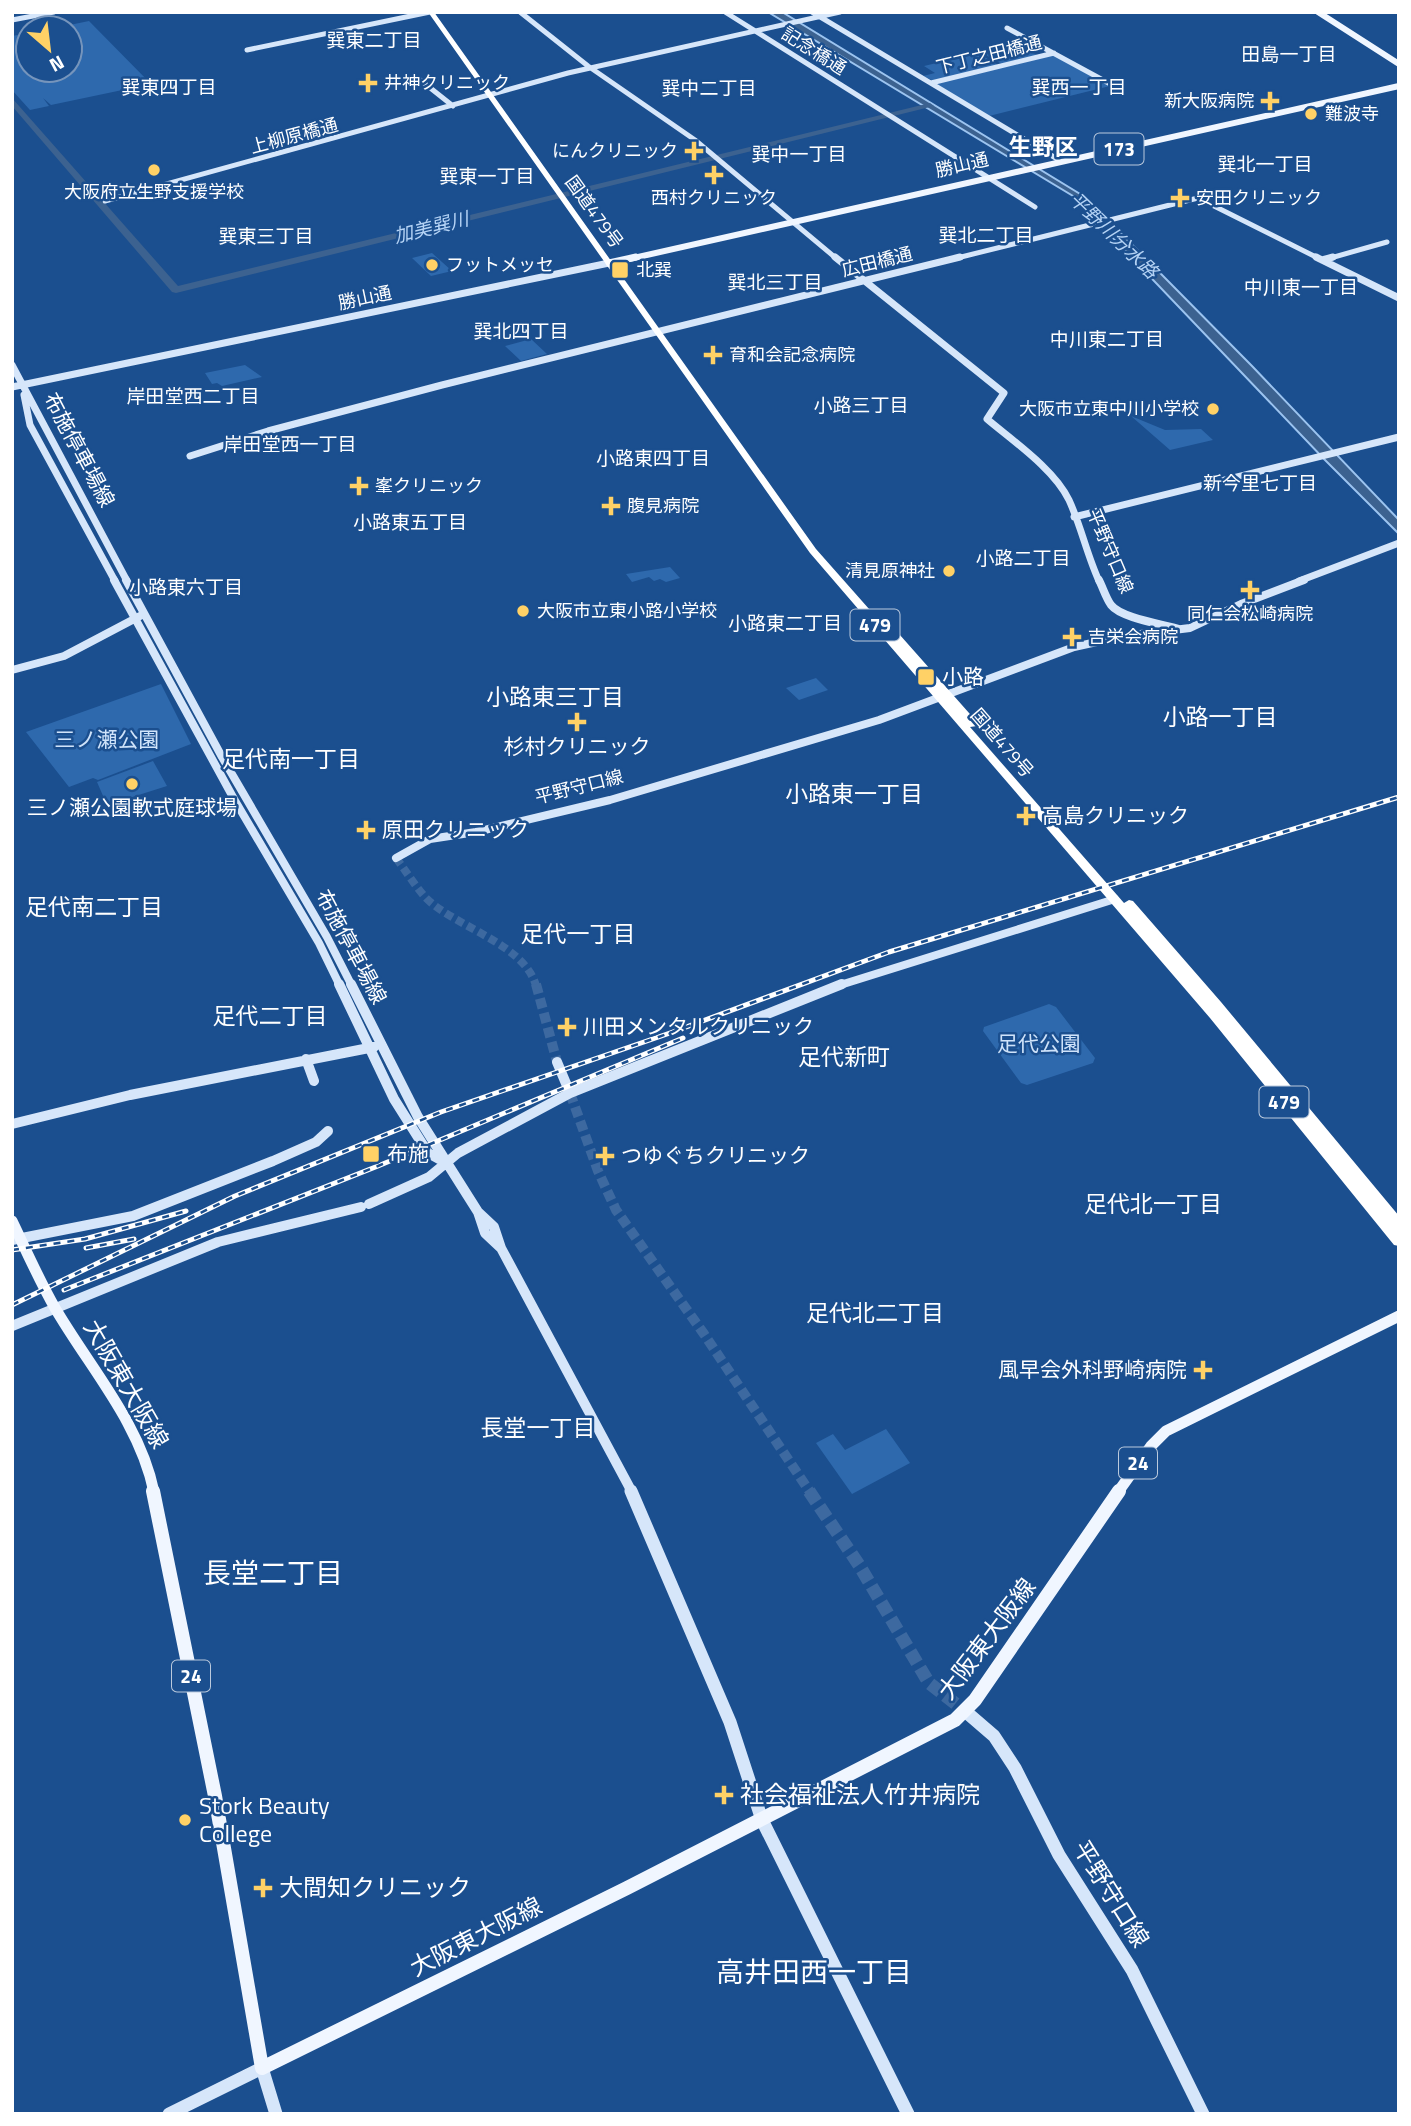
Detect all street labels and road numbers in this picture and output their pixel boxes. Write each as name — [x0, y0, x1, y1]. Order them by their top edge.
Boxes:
street label: 記念橋通 — [777, 20, 852, 81]
street label: 下丁之田橋通 — [933, 28, 1045, 81]
street label: 上柳原橋通 — [247, 111, 341, 160]
road number: 173 — [1094, 134, 1144, 164]
street label: 勝山通 — [933, 145, 991, 184]
street label: 国道479号 — [559, 170, 630, 254]
street label: 広田橋通 — [839, 240, 915, 283]
street label: 勝山通 — [336, 279, 394, 316]
street label: 布施停車場線 — [36, 386, 124, 513]
street label: 平野守口線 — [1080, 504, 1140, 598]
road number: 479 — [850, 610, 900, 640]
street label: 国道479号 — [965, 702, 1040, 783]
street label: 平野守口線 — [532, 763, 626, 811]
street label: 布施停車場線 — [308, 883, 396, 1010]
road number: 479 — [1260, 1086, 1308, 1118]
street label: 大阪東大阪線 — [75, 1312, 178, 1455]
road number: 24 — [1119, 1448, 1157, 1478]
street label: 大阪東大阪線 — [928, 1570, 1044, 1707]
road number: 24 — [172, 1660, 210, 1692]
street label: 平野守口線 — [1065, 1833, 1159, 1954]
street label: 大阪東大阪線 — [403, 1887, 548, 1985]

